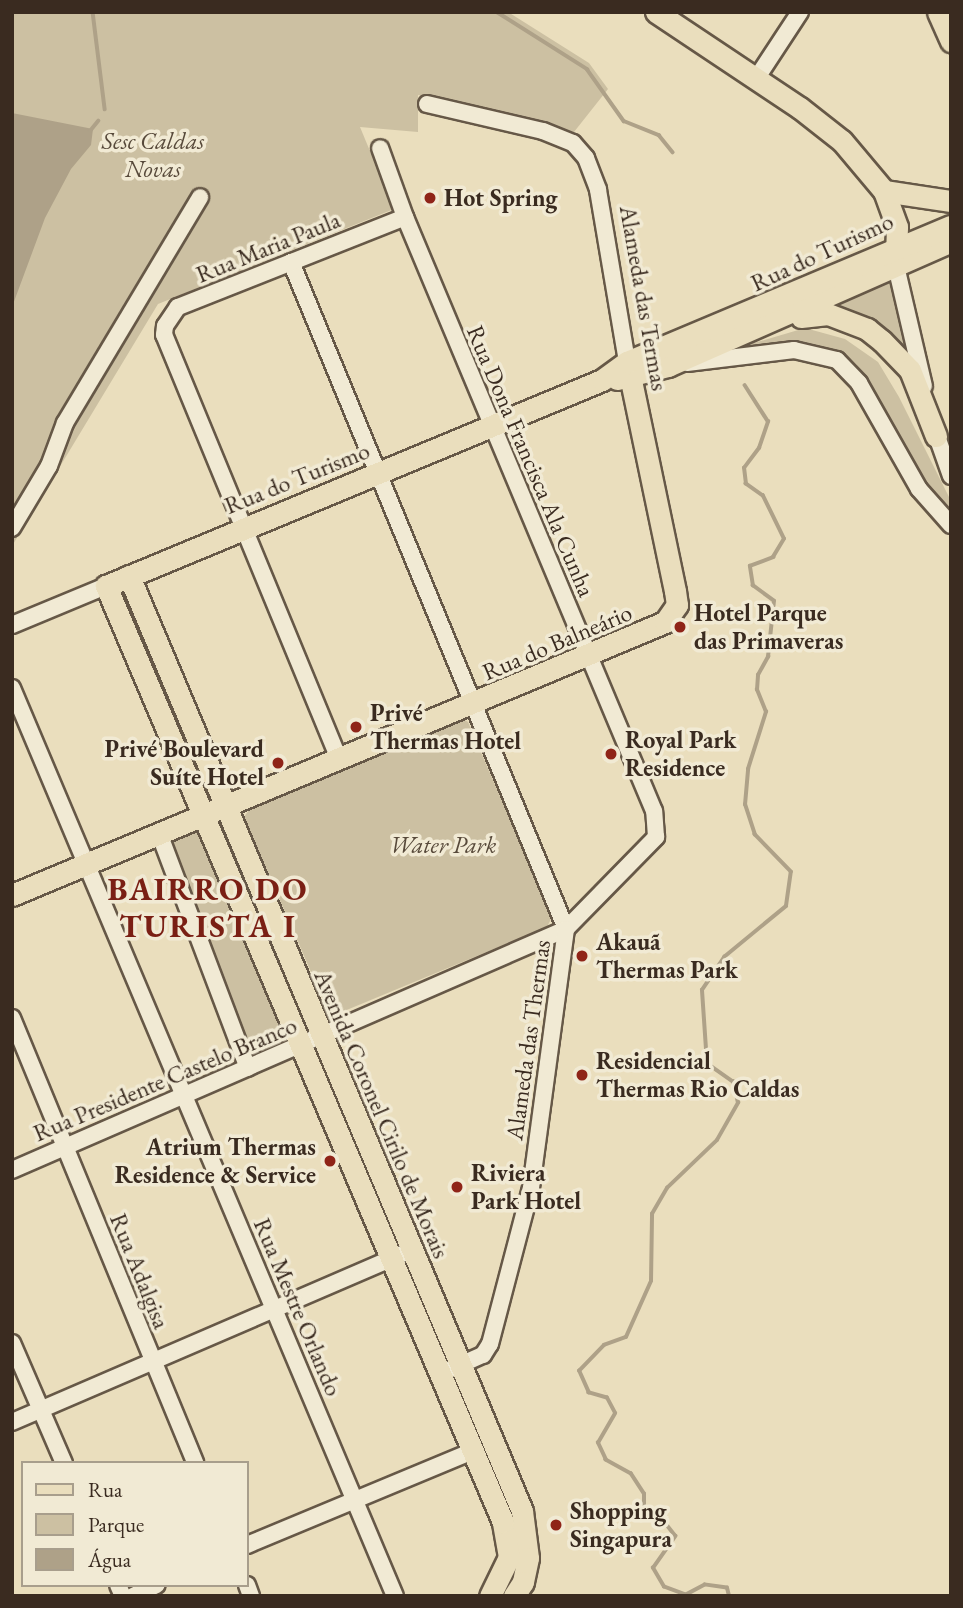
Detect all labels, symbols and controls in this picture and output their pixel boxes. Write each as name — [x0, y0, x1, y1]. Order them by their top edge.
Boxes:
park label: Sesc Caldas Novas — [102, 127, 204, 183]
place label: Hot Spring — [444, 184, 557, 212]
marker: Hot Spring — [422, 190, 438, 206]
street label: Alameda das Termas — [614, 203, 674, 393]
street label: Rua Maria Paula — [192, 205, 344, 289]
street label: Rua do Turismo — [746, 206, 898, 298]
street label: Rua Dona Francisca Ala Cunha — [461, 321, 601, 601]
street label: Rua do Turismo — [220, 436, 374, 520]
street label: Rua do Balneário — [478, 598, 636, 686]
place label: Hotel Parque das Primaveras — [694, 599, 843, 655]
marker: Hotel Parque das Primaveras — [672, 619, 688, 635]
place label: Privé Thermas Hotel — [370, 699, 521, 755]
marker: Privé Thermas Hotel — [348, 719, 364, 735]
place label: Royal Park Residence — [625, 726, 736, 782]
place label: Privé Boulevard Suíte Hotel — [105, 735, 264, 791]
marker: Royal Park Residence — [603, 746, 619, 762]
marker: Privé Boulevard Suíte Hotel — [270, 755, 286, 771]
park label: Water Park — [390, 831, 496, 859]
district label: BAIRRO DO TURISTA I — [109, 871, 307, 946]
place label: Akauã Thermas Park — [596, 928, 738, 984]
street label: Alameda das Thermas — [500, 938, 556, 1142]
marker: Akauã Thermas Park — [574, 948, 590, 964]
street label: Avenida Coronel Cirilo de Morais — [308, 965, 456, 1263]
street label: Rua Presidente Castelo Branco — [29, 1010, 301, 1148]
place label: Residencial Thermas Rio Caldas — [596, 1047, 799, 1103]
marker: Residencial Thermas Rio Caldas — [574, 1067, 590, 1083]
place label: Atrium Thermas Residence & Service — [115, 1133, 316, 1189]
marker: Atrium Thermas Residence & Service — [322, 1153, 338, 1169]
place label: Riviera Park Hotel — [471, 1159, 581, 1215]
marker: Riviera Park Hotel — [449, 1179, 465, 1195]
street label: Rua Adalgisa — [104, 1209, 176, 1333]
street label: Rua Mestre Orlando — [248, 1214, 348, 1400]
legend — [21, 1461, 248, 1587]
text: Rua — [88, 1476, 122, 1503]
place label: Shopping Singapura — [570, 1497, 672, 1553]
text: Parque — [88, 1511, 144, 1538]
marker: Shopping Singapura — [548, 1517, 564, 1533]
text: Água — [88, 1546, 131, 1573]

